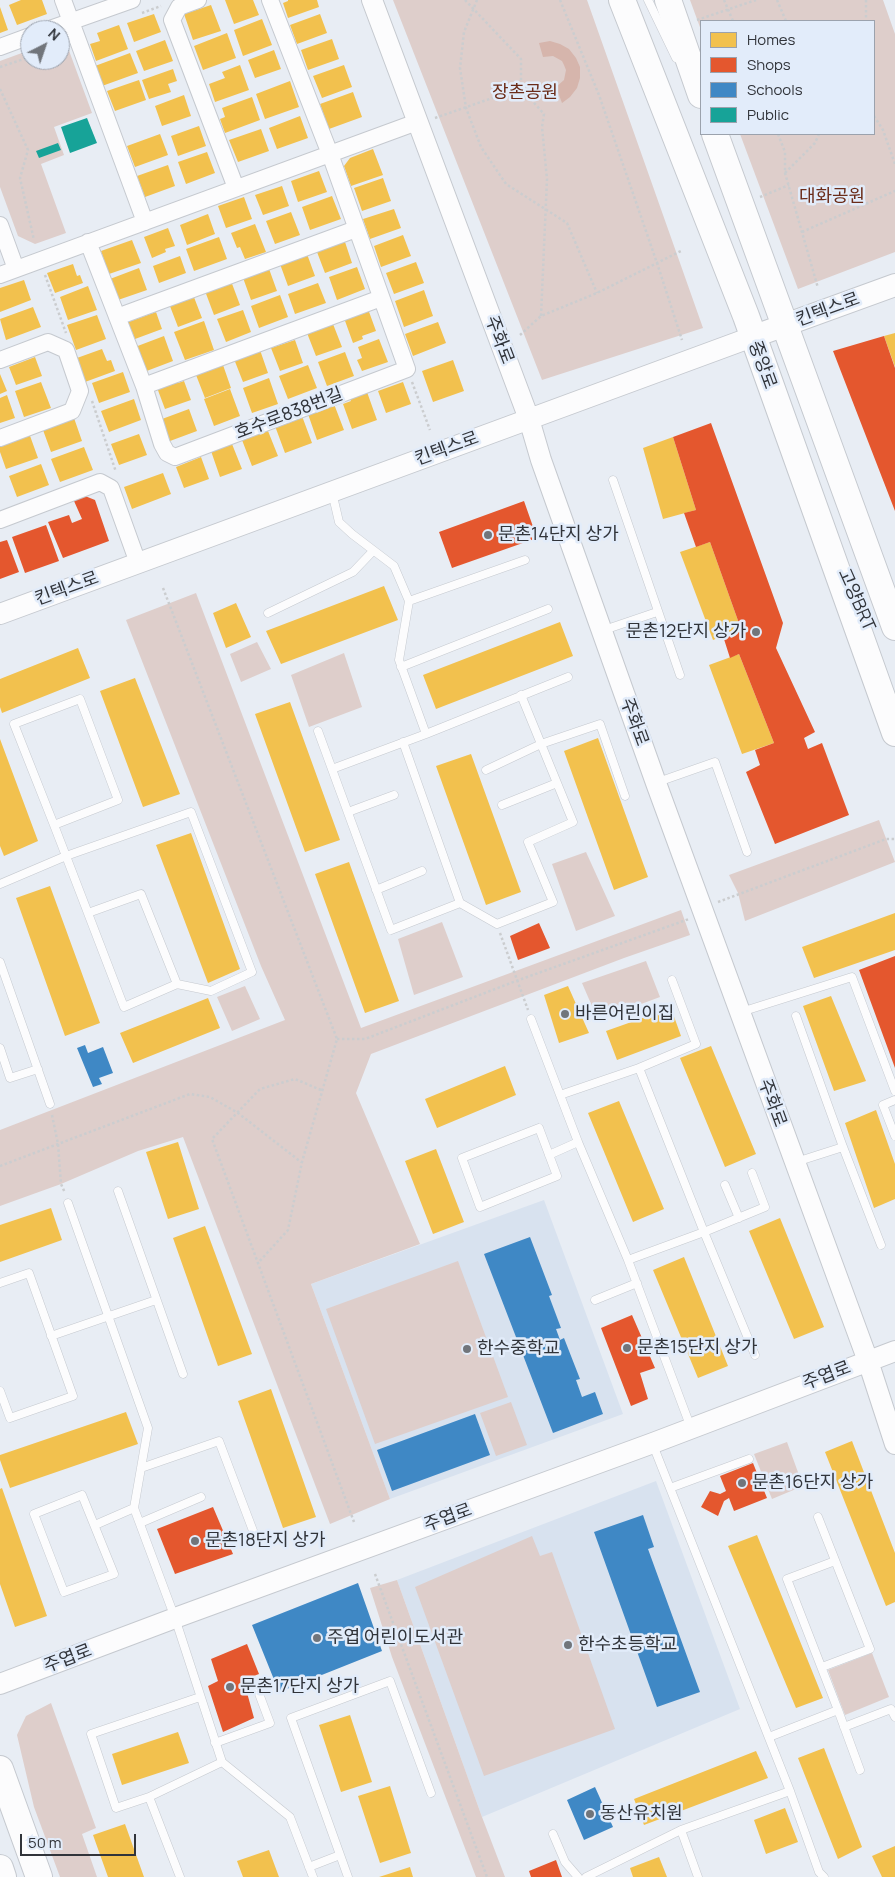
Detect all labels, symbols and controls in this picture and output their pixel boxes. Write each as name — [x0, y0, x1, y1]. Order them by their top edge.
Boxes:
north arrow — [20, 20, 70, 70]
legend — [700, 20, 875, 135]
text: N — [44, 24, 65, 45]
text: Homes — [747, 29, 795, 50]
text: Shops — [747, 54, 791, 75]
text: Schools — [747, 79, 803, 100]
park label: 장촌공원 — [492, 82, 558, 104]
text: Public — [747, 104, 789, 125]
park label: 대화공원 — [799, 186, 865, 208]
street label: 킨텍스로 — [793, 289, 863, 331]
street label: 주화로 — [480, 313, 518, 367]
street label: 중앙로 — [743, 338, 781, 392]
street label: 호수로838번길 — [232, 384, 346, 444]
street label: 킨텍스로 — [412, 428, 482, 470]
place label: 문촌14단지 상가 — [498, 524, 619, 546]
marker: 문촌14단지 상가 — [482, 529, 494, 541]
street label: 고양BRT — [833, 565, 879, 635]
street label: 킨텍스로 — [32, 568, 102, 610]
place label: 문촌12단지 상가 — [626, 621, 746, 643]
marker: 문촌12단지 상가 — [750, 626, 762, 638]
street label: 주화로 — [615, 695, 653, 749]
place label: 바른어린이집 — [575, 1003, 674, 1025]
marker: 바른어린이집 — [559, 1008, 571, 1020]
street label: 주화로 — [753, 1076, 791, 1130]
place label: 문촌15단지 상가 — [637, 1337, 757, 1359]
place label: 한수중학교 — [477, 1338, 560, 1360]
marker: 문촌15단지 상가 — [621, 1342, 633, 1354]
marker: 한수중학교 — [461, 1343, 473, 1355]
street label: 주엽로 — [800, 1357, 854, 1395]
place label: 문촌16단지 상가 — [752, 1472, 873, 1494]
marker: 문촌16단지 상가 — [736, 1477, 748, 1489]
street label: 주엽로 — [421, 1499, 475, 1537]
place label: 문촌18단지 상가 — [205, 1530, 325, 1552]
marker: 문촌18단지 상가 — [189, 1535, 201, 1547]
place label: 주엽 어린이도서관 — [327, 1627, 463, 1649]
marker: 주엽 어린이도서관 — [311, 1632, 323, 1644]
place label: 한수초등학교 — [578, 1634, 677, 1656]
marker: 한수초등학교 — [562, 1639, 574, 1651]
street label: 주엽로 — [41, 1640, 95, 1678]
place label: 문촌17단지 상가 — [240, 1676, 359, 1698]
marker: 문촌17단지 상가 — [224, 1681, 236, 1693]
place label: 동산유치원 — [600, 1803, 683, 1825]
marker: 동산유치원 — [584, 1808, 596, 1820]
scale bar — [22, 1824, 139, 1856]
text: 50 m — [28, 1832, 62, 1853]

